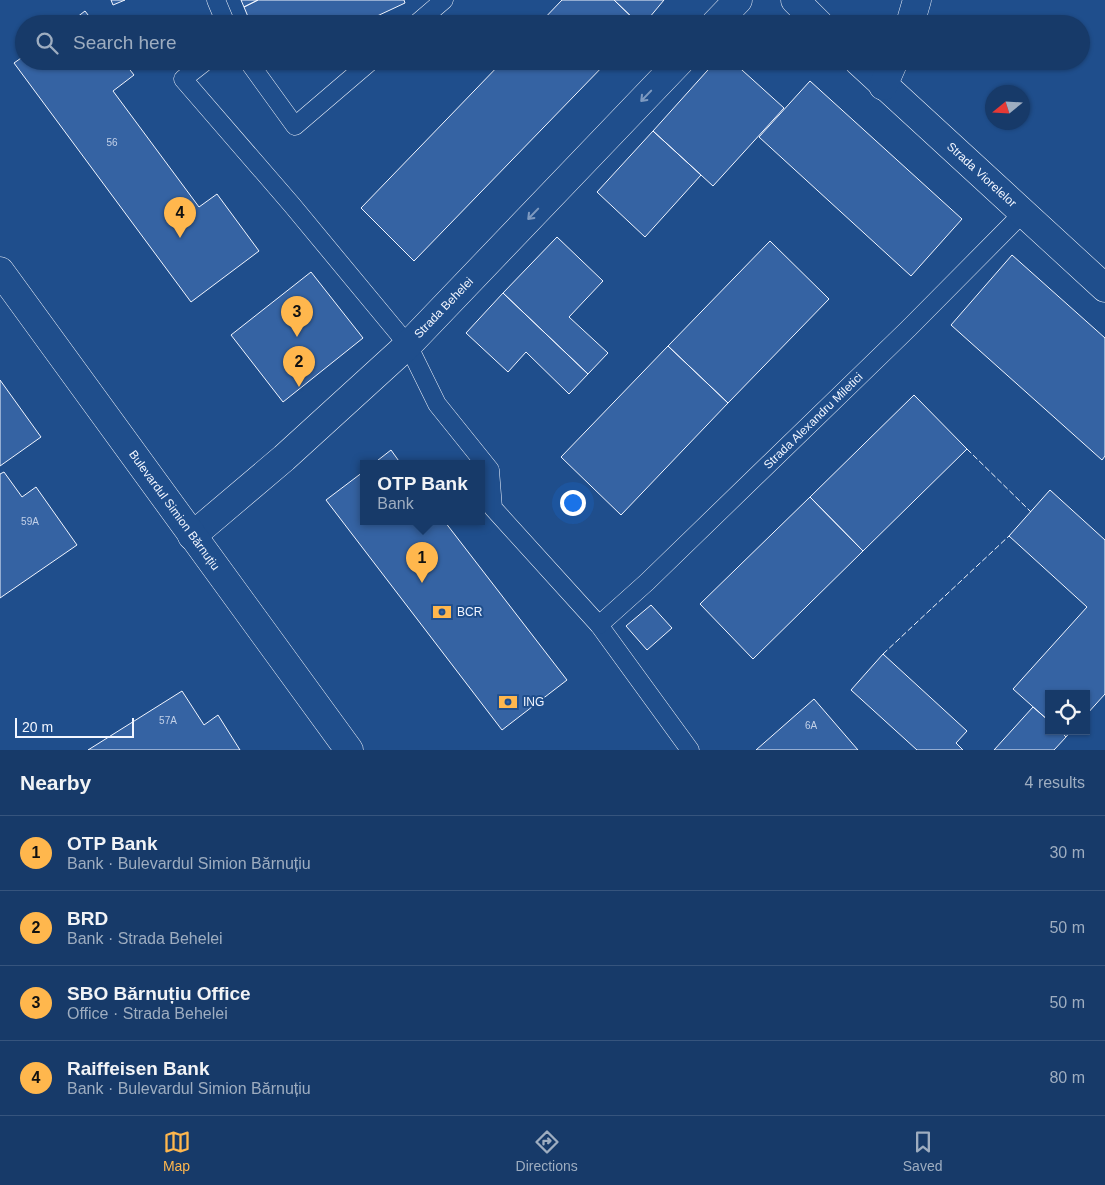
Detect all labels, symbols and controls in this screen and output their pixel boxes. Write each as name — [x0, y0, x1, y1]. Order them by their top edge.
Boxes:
search box — [15, 15, 1090, 70]
icon: search — [33, 29, 61, 57]
text: Search here — [73, 32, 177, 53]
north arrow — [985, 85, 1030, 130]
one-way arrow — [640, 90, 652, 103]
house number: 56 — [106, 137, 118, 148]
street label: Strada Viorelelor — [944, 139, 1019, 210]
pin: 4 — [164, 197, 196, 238]
one-way arrow — [527, 207, 539, 220]
street label: Strada Behelei — [411, 274, 476, 341]
pin: 3 — [281, 296, 313, 337]
pin: 2 — [283, 346, 315, 387]
street label: Strada Alexandru Miletici — [761, 370, 866, 472]
street label: Bulevardul Simion Bărnuțiu — [126, 448, 223, 573]
popup — [360, 460, 485, 525]
text: OTP Bank — [377, 473, 468, 494]
your location — [560, 490, 586, 516]
text: Bank — [377, 495, 414, 512]
house number: 59A — [21, 516, 39, 527]
pin: 1 — [406, 542, 438, 583]
bank icon: BCR — [431, 601, 453, 623]
place label: BCR — [457, 605, 483, 619]
map controls — [1045, 690, 1090, 735]
button: locate — [1045, 690, 1090, 735]
bank icon: ING — [497, 691, 519, 713]
place label: ING — [523, 695, 544, 709]
scale bar — [15, 715, 134, 738]
house number: 57A — [159, 715, 177, 726]
text: 20 m — [22, 719, 53, 735]
house number: 6A — [805, 720, 817, 731]
text: Nearby — [20, 771, 91, 794]
text: 4 results — [1025, 774, 1085, 791]
text: OTP Bank — [67, 833, 157, 854]
text: 1 — [32, 844, 40, 861]
text: 30 m — [1049, 844, 1085, 861]
text: Bank · Bulevardul Simion Bărnuțiu — [67, 855, 311, 872]
text: BRD — [67, 908, 108, 929]
text: 2 — [32, 919, 40, 936]
text: 50 m — [1049, 919, 1085, 936]
text: Bank · Strada Behelei — [67, 930, 223, 947]
text: SBO Bărnuțiu Office — [67, 983, 251, 1004]
text: 3 — [32, 994, 40, 1011]
text: 50 m — [1049, 994, 1085, 1011]
text: Office · Strada Behelei — [67, 1005, 228, 1022]
text: Raiffeisen Bank — [67, 1058, 210, 1079]
text: 4 — [32, 1069, 40, 1086]
text: 80 m — [1049, 1069, 1085, 1086]
text: Bank · Bulevardul Simion Bărnuțiu — [67, 1080, 311, 1097]
tab: Map — [163, 1128, 191, 1174]
tab: Directions — [516, 1128, 578, 1174]
tab: Saved — [903, 1128, 942, 1174]

